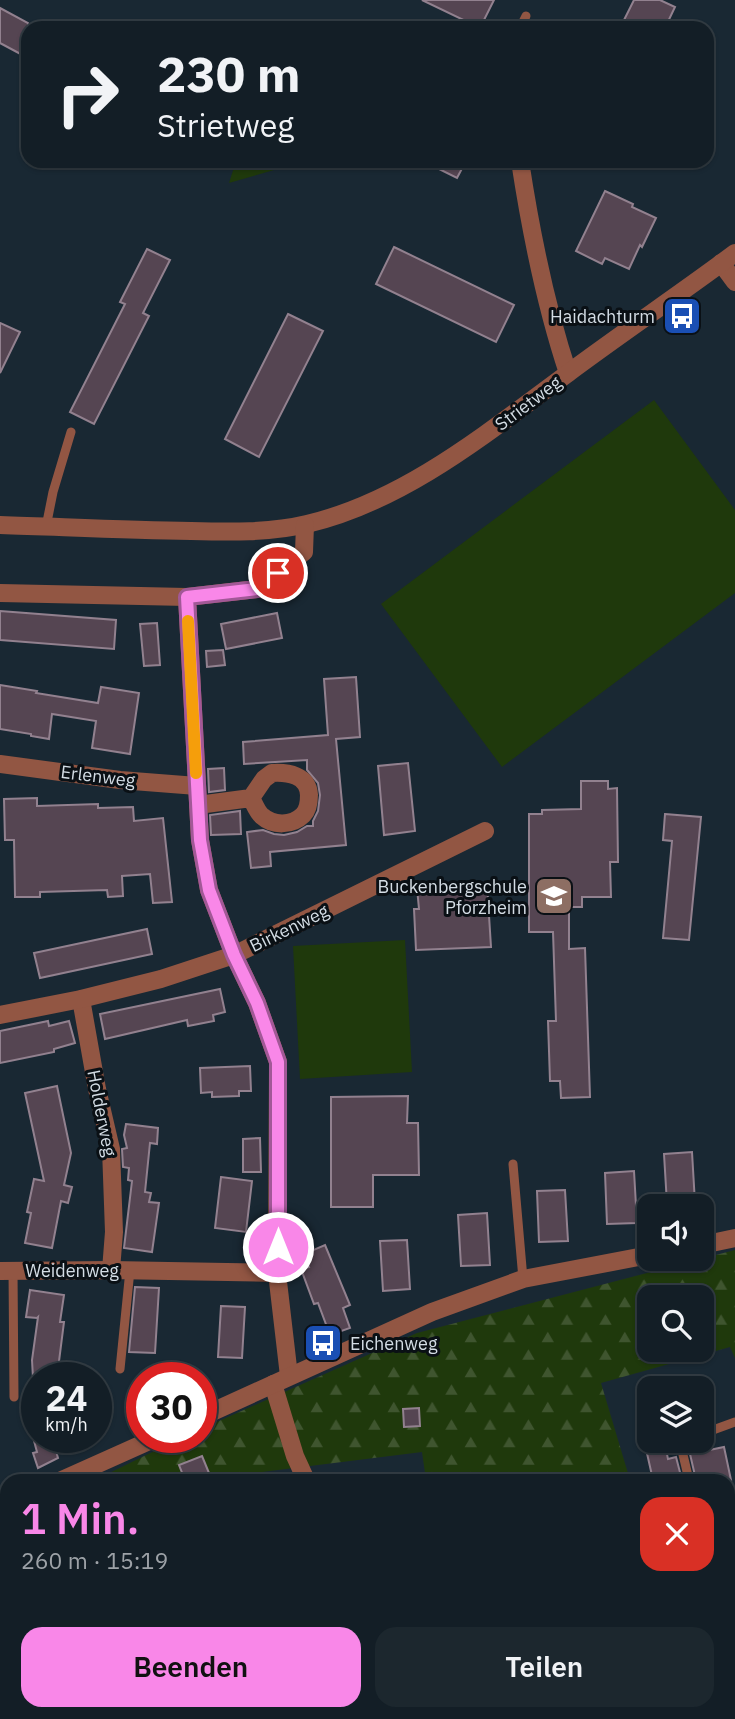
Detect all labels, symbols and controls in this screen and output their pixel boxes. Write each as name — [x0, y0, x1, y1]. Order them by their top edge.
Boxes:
text: 230 m — [157, 42, 301, 105]
icon: right — [42, 49, 133, 140]
text: Strietweg — [157, 104, 294, 146]
bus stop icon: Haidachturm — [661, 295, 703, 337]
place label: Haidachturm — [550, 305, 655, 328]
street label: Strietweg — [490, 370, 566, 435]
pin — [248, 543, 308, 603]
icon: arrive — [259, 554, 297, 592]
street label: Erlenweg — [59, 760, 137, 792]
place label: Buckenbergschule Pforzheim — [378, 875, 527, 919]
school or university icon: Buckenbergschule Pforzheim — [533, 875, 575, 917]
street label: Birkenweg — [246, 899, 333, 957]
street label: Holderweg — [82, 1068, 122, 1159]
map controls — [637, 1194, 714, 1453]
button: sound — [637, 1194, 714, 1271]
position arrow — [241, 1210, 315, 1284]
street label: Weidenweg — [25, 1259, 119, 1282]
button: search — [637, 1285, 714, 1362]
bus stop icon: Eichenweg — [302, 1322, 344, 1364]
place label: Eichenweg — [350, 1332, 438, 1355]
speed limit sign: 30 — [126, 1362, 217, 1453]
text: 24 — [45, 1375, 88, 1421]
button: layers — [637, 1376, 714, 1453]
text: km/h — [45, 1413, 88, 1436]
text: 1 Min. — [21, 1491, 139, 1546]
button: close — [640, 1497, 714, 1571]
text: 260 m · 15:19 — [21, 1545, 168, 1575]
button: Beenden — [21, 1627, 361, 1707]
button: Teilen — [375, 1627, 714, 1707]

